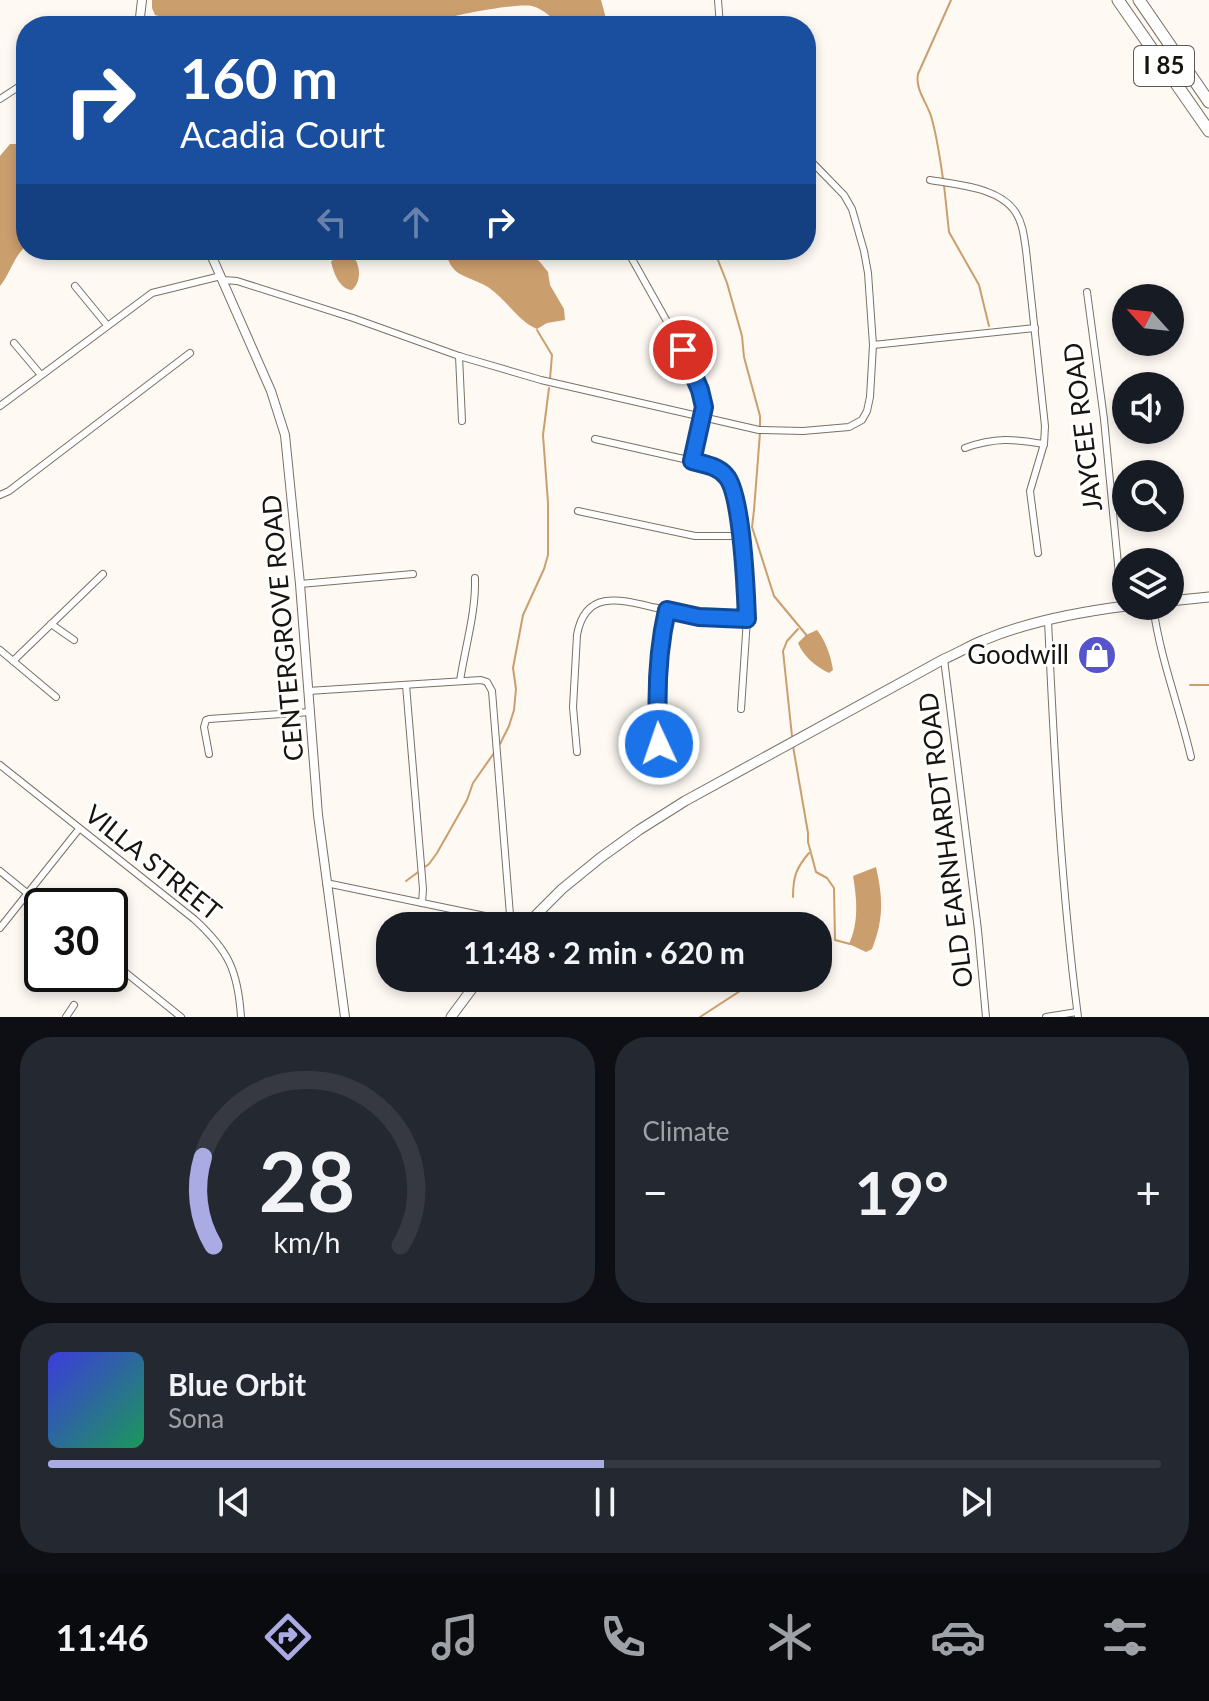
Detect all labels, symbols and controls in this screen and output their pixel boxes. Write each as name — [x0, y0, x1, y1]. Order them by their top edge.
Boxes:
text: 160 m — [180, 44, 338, 111]
road number: I 85 — [1134, 46, 1194, 86]
icon: right — [48, 48, 152, 152]
text: Acadia Court — [180, 112, 385, 156]
icon: left — [310, 200, 354, 244]
icon: ahead — [394, 200, 438, 244]
icon: right — [478, 200, 522, 244]
north arrow — [1112, 284, 1184, 356]
map controls — [1112, 284, 1184, 620]
pin — [649, 316, 717, 384]
icon: arrive — [661, 328, 705, 372]
street label: JAYCEE ROAD — [1056, 341, 1108, 513]
button: sound — [1112, 372, 1184, 444]
button: search — [1112, 460, 1184, 532]
street label: CENTERGROVE ROAD — [254, 494, 310, 763]
button: layers — [1112, 548, 1184, 620]
shop icon: Goodwill — [1076, 634, 1118, 676]
place label: Goodwill — [967, 638, 1069, 670]
street label: OLD EARNHARDT ROAD — [911, 691, 979, 989]
position arrow — [617, 702, 701, 786]
street label: VILLA STREET — [79, 798, 228, 927]
speed limit sign: 30 — [24, 888, 128, 992]
text: 11:48 · 2 min · 620 m — [463, 934, 745, 970]
text: Climate — [643, 1115, 729, 1147]
text: 28 — [259, 1130, 356, 1230]
text: 19° — [854, 1156, 949, 1228]
text: − — [643, 1166, 668, 1218]
text: + — [1135, 1166, 1161, 1218]
text: km/h — [274, 1225, 341, 1259]
text: Blue Orbit — [168, 1366, 306, 1402]
text: Sona — [168, 1402, 224, 1434]
icon: previous — [212, 1480, 256, 1524]
icon: pause — [583, 1480, 627, 1524]
icon: next — [954, 1480, 998, 1524]
icon: directions — [260, 1609, 316, 1665]
icon: music — [427, 1609, 483, 1665]
icon: phone — [595, 1609, 651, 1665]
icon: climate — [762, 1609, 818, 1665]
icon: car — [930, 1609, 986, 1665]
icon: filters — [1097, 1609, 1153, 1665]
text: 11:46 — [56, 1615, 149, 1659]

